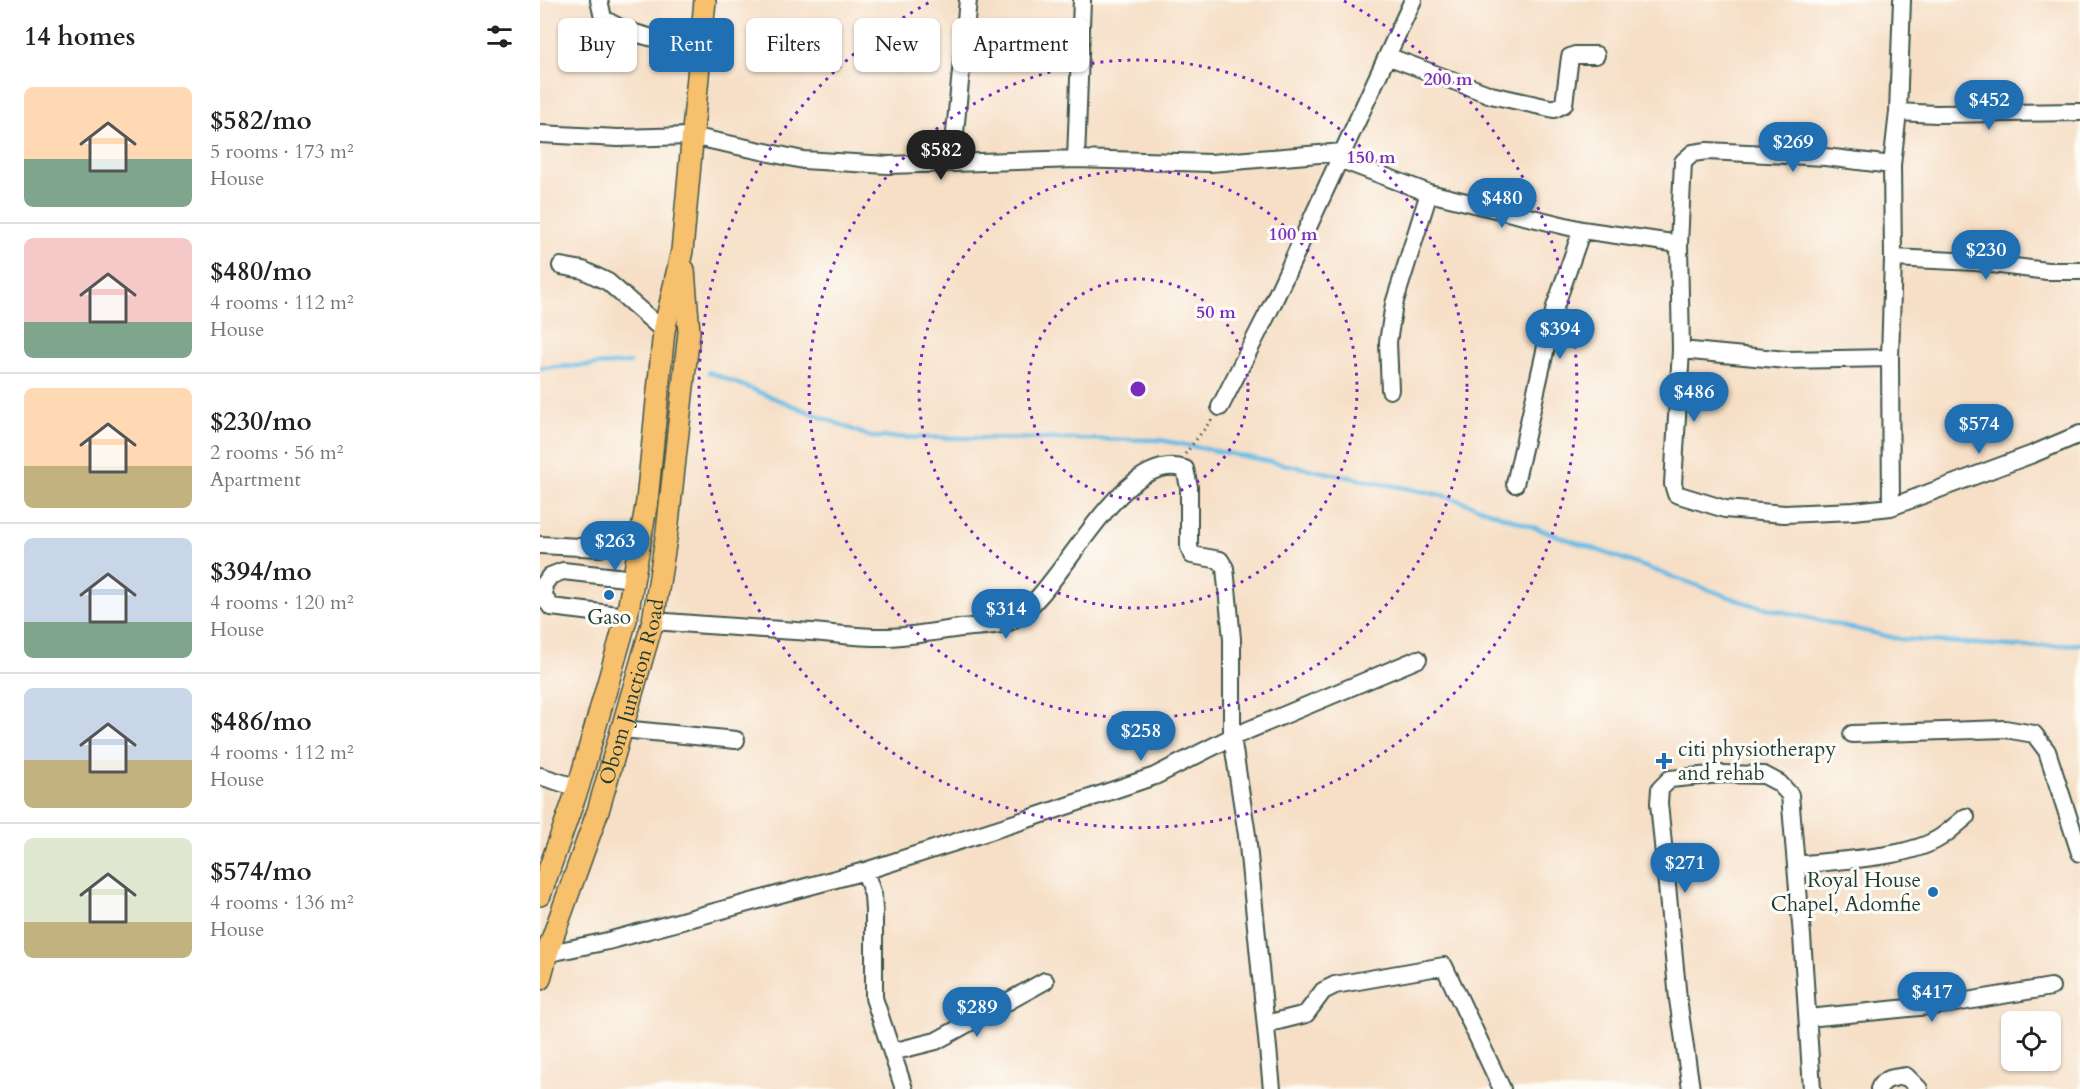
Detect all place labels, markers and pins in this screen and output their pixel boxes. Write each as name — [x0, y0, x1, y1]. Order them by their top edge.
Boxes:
pin: $452 — [1953, 80, 2025, 131]
pin: $269 — [1757, 122, 1829, 173]
pin: $582 — [905, 130, 977, 181]
pin: $480 — [1466, 178, 1538, 229]
pin: $230 — [1950, 230, 2022, 281]
pin: $394 — [1524, 309, 1596, 360]
pin: $486 — [1658, 372, 1730, 423]
centre of rings — [1128, 379, 1148, 399]
pin: $574 — [1943, 404, 2015, 455]
pin: $263 — [579, 521, 651, 572]
marker: Gaso — [602, 588, 616, 602]
pin: $314 — [970, 589, 1042, 640]
place label: Gaso — [587, 603, 631, 632]
pin: $258 — [1105, 711, 1177, 762]
place label: citi physiotherapy and rehab — [1678, 735, 1836, 788]
marker: citi physiotherapy and rehab — [1655, 752, 1673, 770]
pin: $271 — [1649, 843, 1721, 894]
place label: Royal House Chapel, Adomfie — [1771, 866, 1921, 919]
marker: Royal House Chapel, Adomfie — [1926, 885, 1940, 899]
pin: $417 — [1896, 972, 1968, 1023]
pin: $289 — [941, 987, 1013, 1038]

